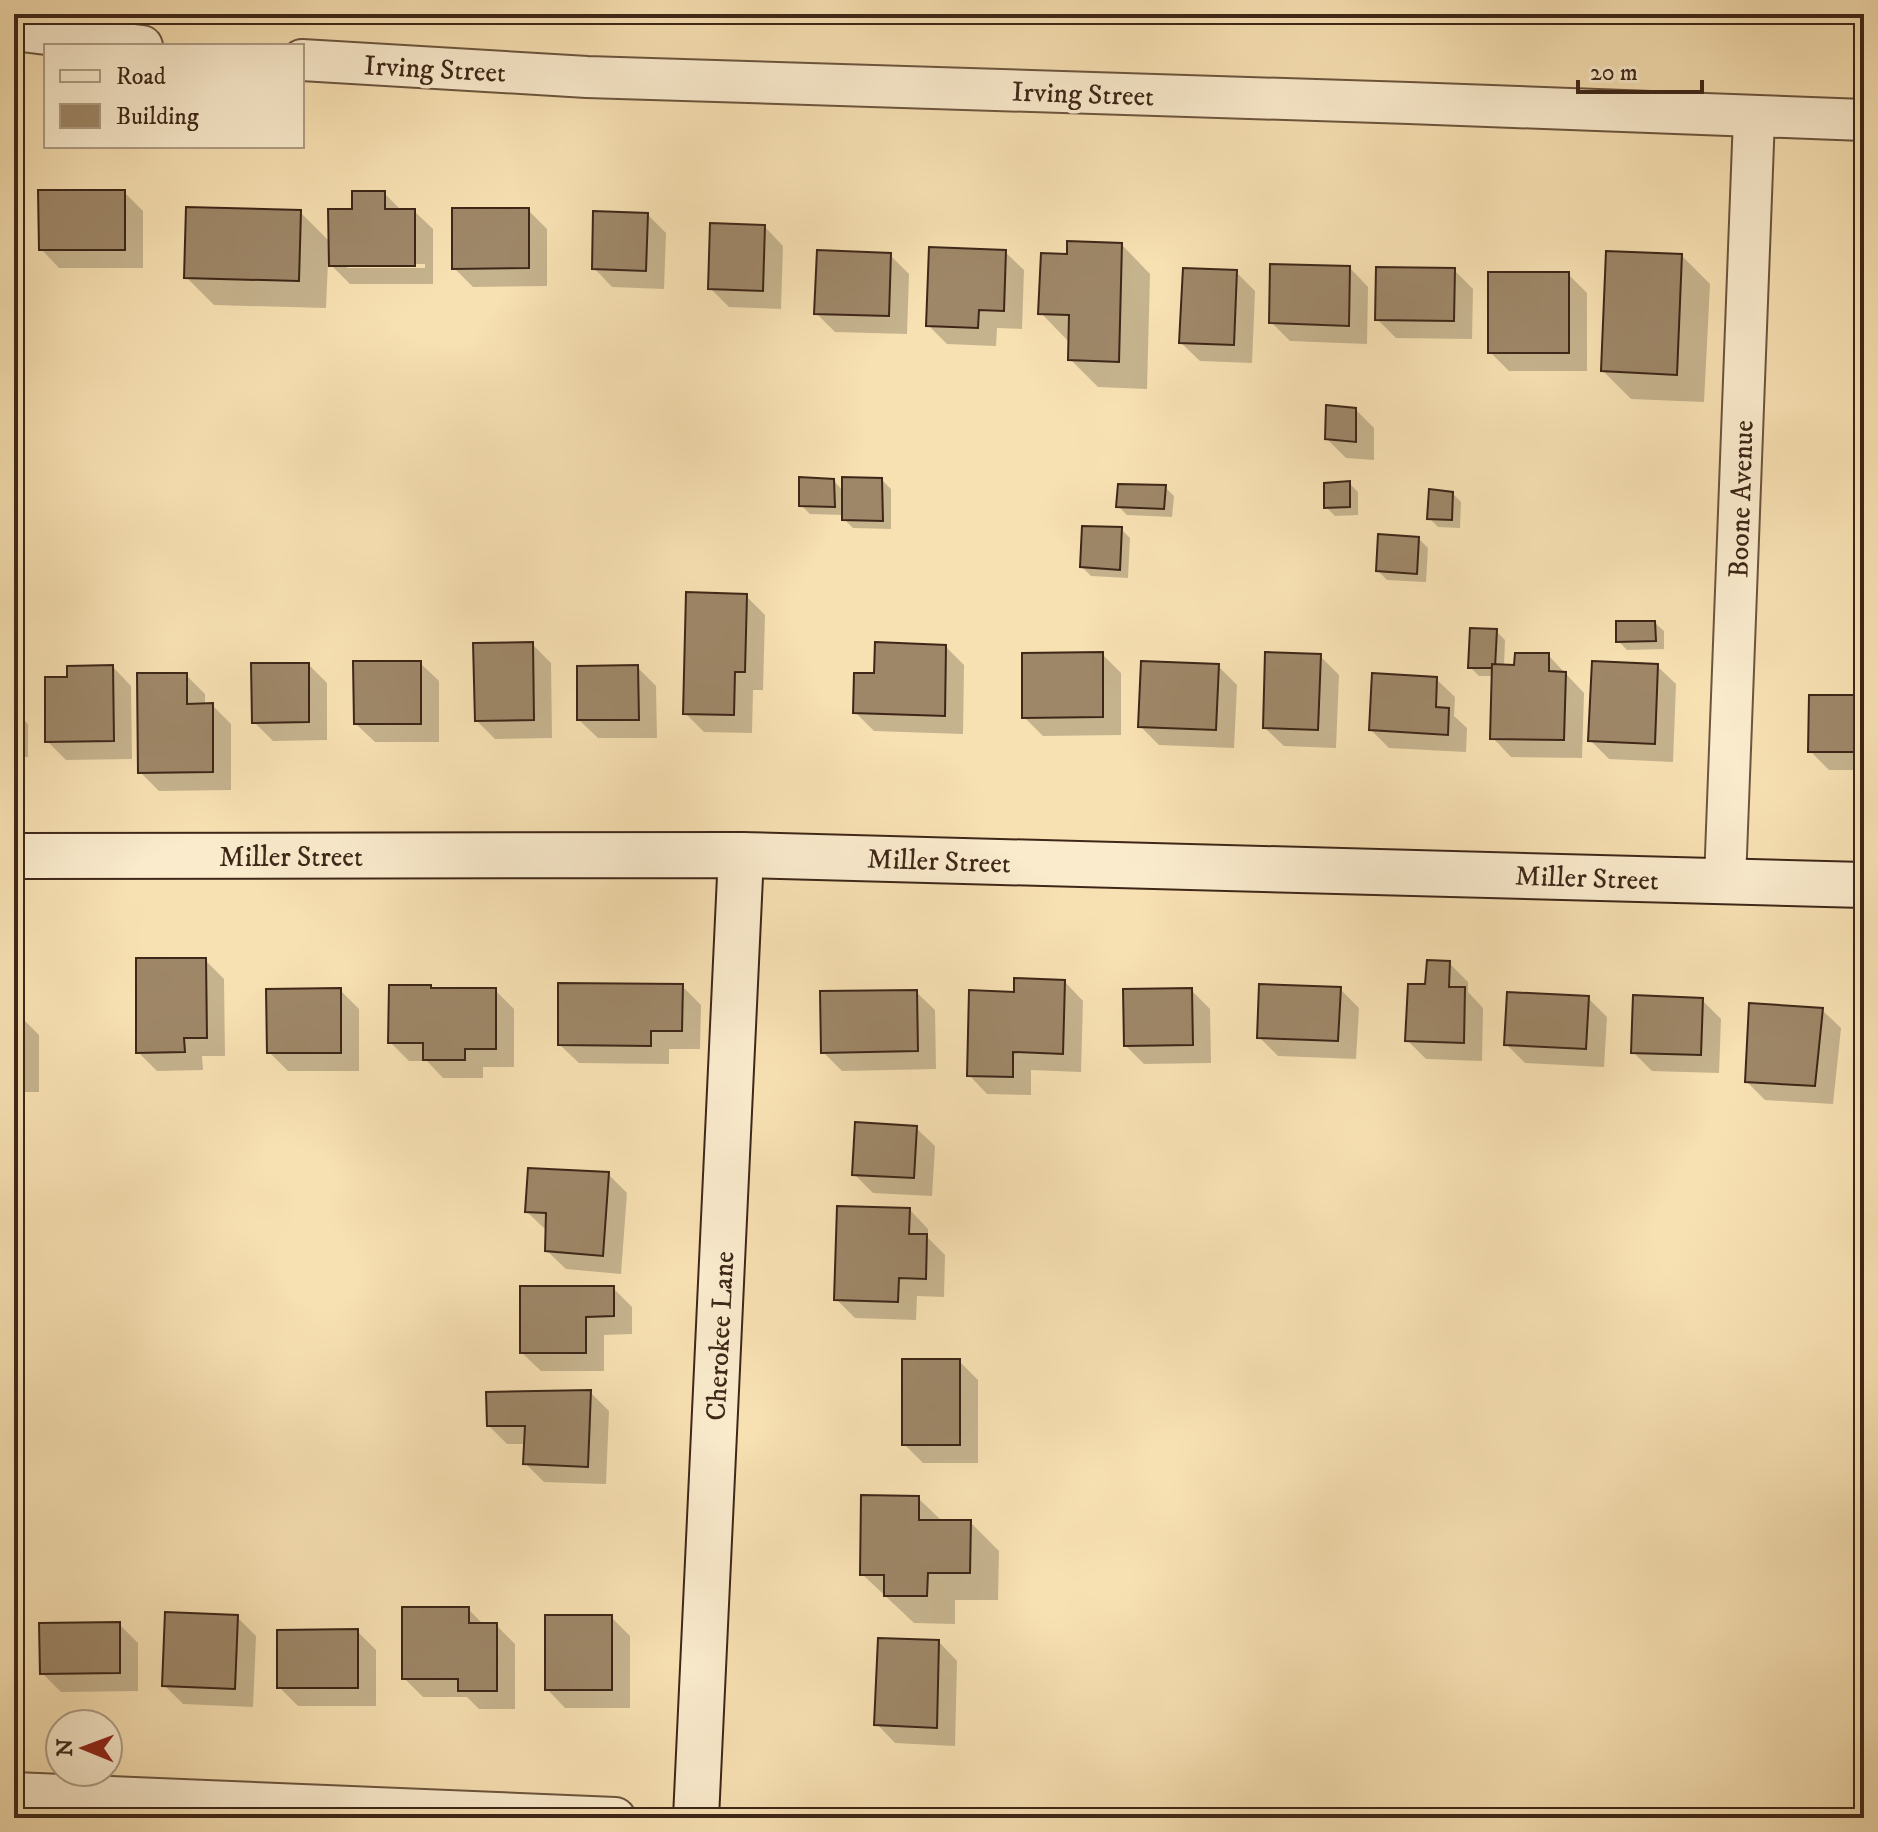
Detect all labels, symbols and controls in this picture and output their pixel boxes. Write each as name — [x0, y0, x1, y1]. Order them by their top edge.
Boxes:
legend — [44, 44, 304, 148]
scale bar — [1578, 44, 1702, 94]
street label: Irving Street — [363, 48, 507, 91]
text: 20 m — [1590, 58, 1638, 88]
text: Road — [116, 62, 166, 92]
street label: Irving Street — [1011, 75, 1155, 114]
text: Building — [116, 102, 199, 132]
street label: Boone Avenue — [1721, 420, 1762, 579]
street label: Miller Street — [219, 840, 363, 875]
street label: Miller Street — [866, 842, 1011, 881]
street label: Miller Street — [1514, 859, 1659, 898]
street label: Cherokee Lane — [699, 1250, 742, 1422]
north arrow — [44, 1708, 124, 1788]
text: N — [52, 1738, 79, 1757]

